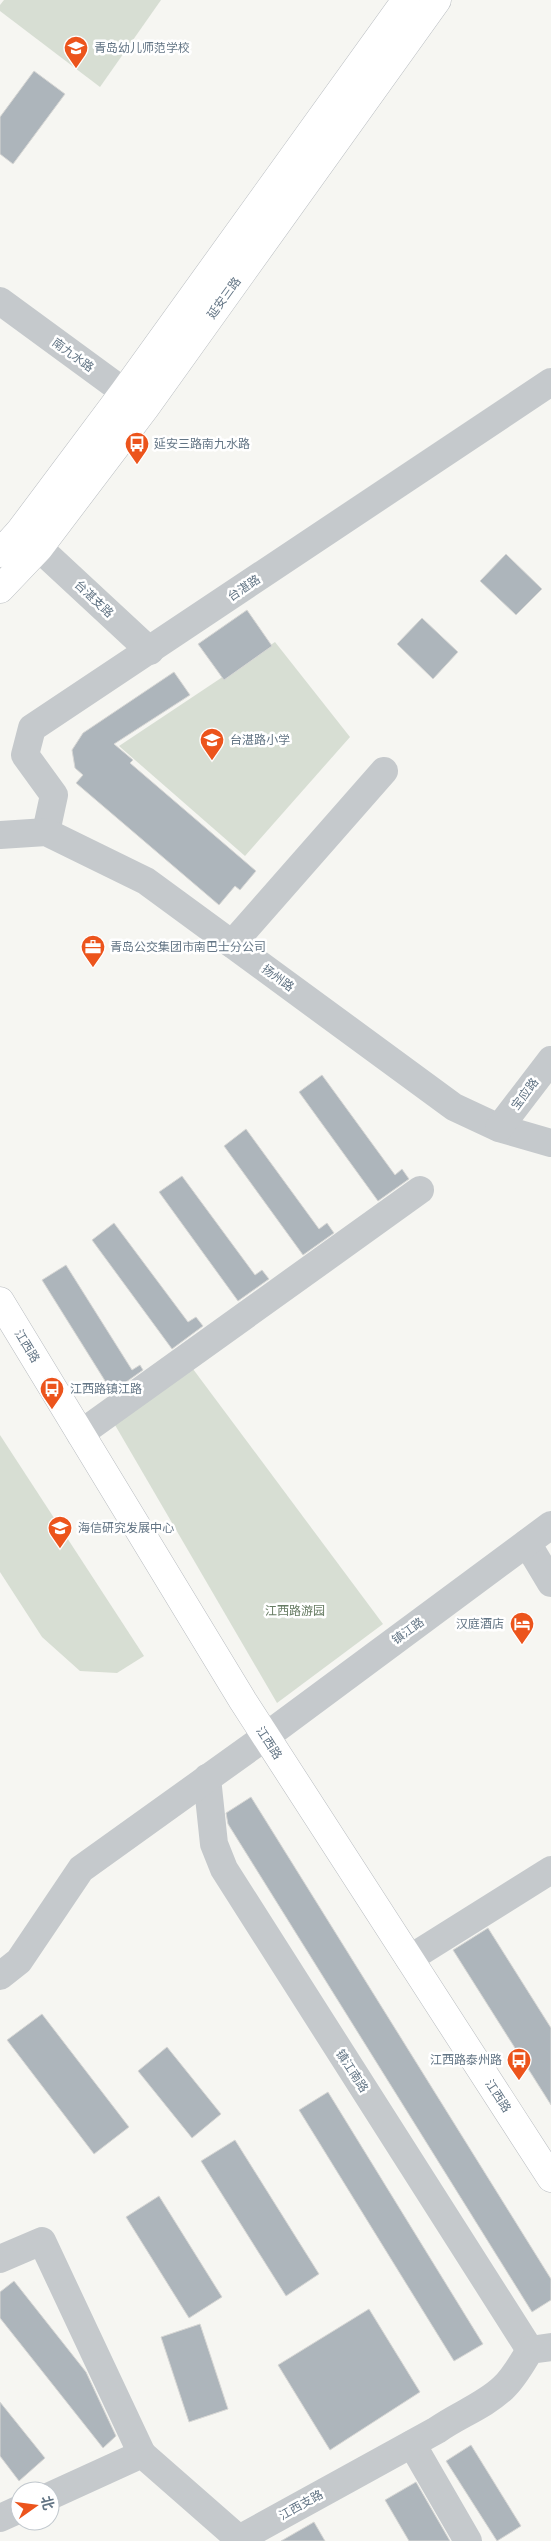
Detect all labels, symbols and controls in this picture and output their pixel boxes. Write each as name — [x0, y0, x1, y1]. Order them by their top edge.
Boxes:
school or university icon: 青岛幼儿师范学校 — [63, 35, 89, 69]
place label: 青岛幼儿师范学校 — [94, 41, 190, 55]
street label: 延安三路 — [204, 274, 244, 322]
street label: 南九水路 — [49, 335, 97, 375]
bus stop icon: 延安三路南九水路 — [124, 431, 150, 465]
place label: 延安三路南九水路 — [154, 437, 250, 451]
street label: 台湛路 — [225, 572, 263, 604]
street label: 台湛支路 — [72, 578, 116, 620]
school or university icon: 台湛路小学 — [199, 727, 225, 761]
place label: 台湛路小学 — [230, 733, 290, 747]
office icon: 青岛公交集团市南巴士分公司 — [80, 934, 106, 968]
place label: 青岛公交集团市南巴士分公司 — [110, 940, 266, 954]
street label: 扬州路 — [259, 962, 297, 994]
street label: 宝应路 — [509, 1075, 541, 1113]
street label: 江西路 — [12, 1327, 42, 1365]
bus stop icon: 江西路镇江路 — [39, 1376, 65, 1410]
place label: 江西路镇江路 — [70, 1382, 142, 1396]
school or university icon: 海信研究发展中心 — [47, 1515, 73, 1549]
place label: 海信研究发展中心 — [78, 1521, 174, 1535]
park label: 江西路游园 — [265, 1604, 325, 1618]
hotel icon: 汉庭酒店 — [509, 1611, 535, 1645]
street label: 镇江路 — [389, 1615, 427, 1647]
place label: 汉庭酒店 — [456, 1617, 504, 1631]
street label: 江西路 — [253, 1724, 285, 1762]
street label: 镇江南路 — [333, 2047, 371, 2095]
bus stop icon: 江西路泰州路 — [506, 2047, 532, 2081]
place label: 江西路泰州路 — [430, 2053, 502, 2067]
street label: 江西路 — [482, 2077, 514, 2115]
north arrow — [10, 2481, 60, 2531]
street label: 江西支路 — [277, 2487, 325, 2523]
text: 北 — [38, 2494, 57, 2512]

